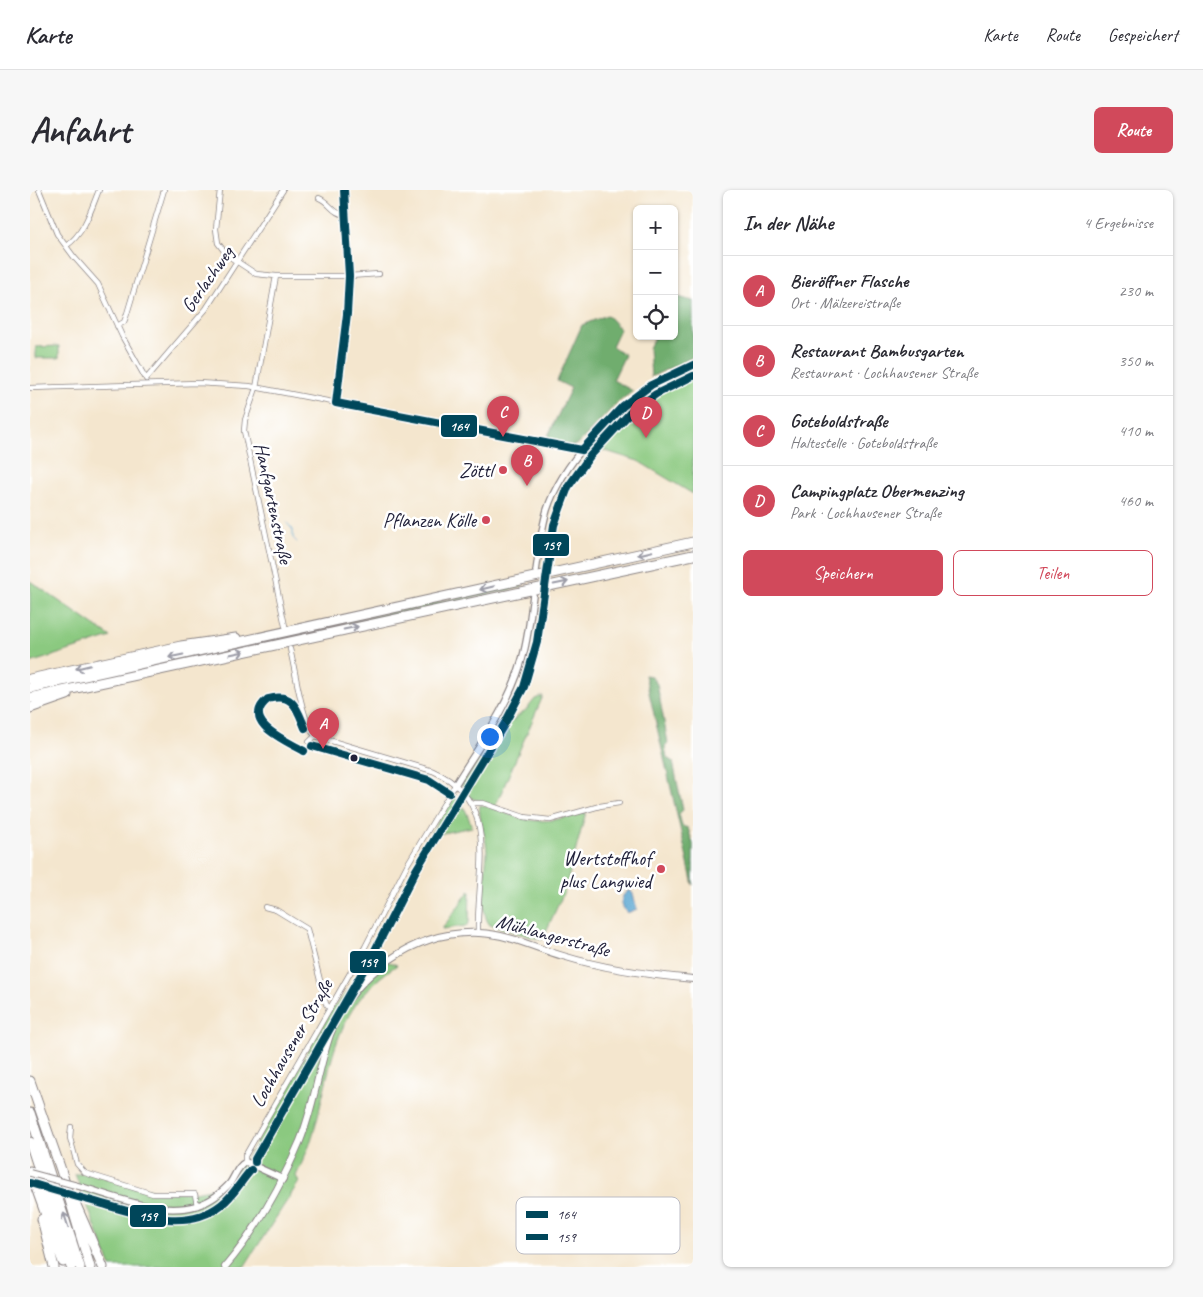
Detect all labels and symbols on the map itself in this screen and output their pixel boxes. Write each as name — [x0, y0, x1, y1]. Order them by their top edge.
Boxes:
street label: Gerlachweg — [176, 240, 240, 317]
pin: C — [487, 396, 519, 437]
pin: D — [630, 397, 662, 438]
line badge: 164 — [440, 414, 478, 438]
text: 164 — [449, 418, 470, 435]
street label: Hanfgartenstraße — [248, 440, 299, 567]
pin: B — [511, 445, 543, 486]
place label: Zöttl — [459, 458, 497, 483]
marker: Zöttl — [497, 464, 509, 476]
place label: Pflanzen Kölle — [383, 508, 477, 533]
marker: Pflanzen Kölle — [480, 514, 492, 526]
line badge: 159 — [532, 533, 570, 557]
text: 159 — [542, 537, 562, 554]
one-way arrow — [638, 549, 654, 558]
one-way arrow — [553, 578, 569, 587]
one-way arrow — [479, 584, 495, 593]
one-way arrow — [343, 623, 359, 633]
one-way arrow — [229, 648, 245, 657]
one-way arrow — [169, 652, 185, 661]
one-way arrow — [75, 663, 91, 672]
pin: A — [307, 708, 339, 749]
your location — [477, 724, 503, 750]
unlabelled marker — [349, 753, 359, 763]
place label: Wertstoffhof plus Langwied — [560, 846, 656, 894]
marker: Wertstoffhof plus Langwied — [655, 863, 667, 875]
street label: Mühlangerstraße — [493, 908, 614, 963]
line badge: 159 — [349, 950, 387, 974]
text: 159 — [359, 954, 379, 971]
street label: Lochhausener Straße — [245, 973, 339, 1112]
legend — [516, 1197, 680, 1254]
line badge: 159 — [129, 1204, 167, 1228]
text: 164 — [557, 1206, 578, 1223]
text: 159 — [139, 1208, 159, 1225]
one-way arrow — [61, 1213, 70, 1229]
text: 159 — [557, 1229, 578, 1246]

